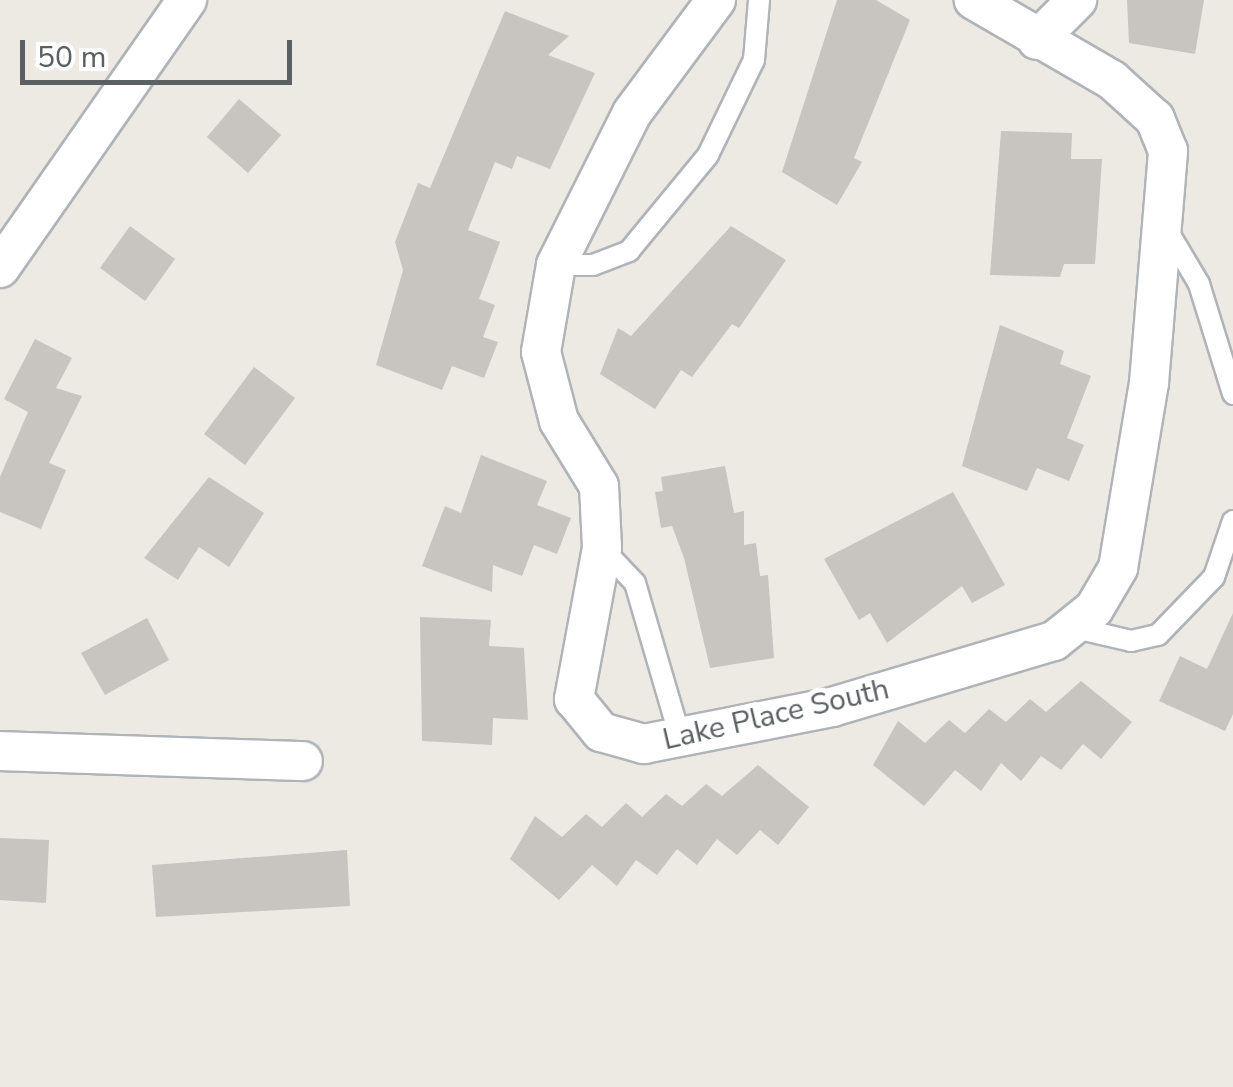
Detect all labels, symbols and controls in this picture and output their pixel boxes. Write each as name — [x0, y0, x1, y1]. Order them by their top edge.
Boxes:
scale bar — [25, 20, 298, 82]
text: 50 m — [37, 37, 106, 78]
street label: Lake Place South — [659, 671, 893, 759]

